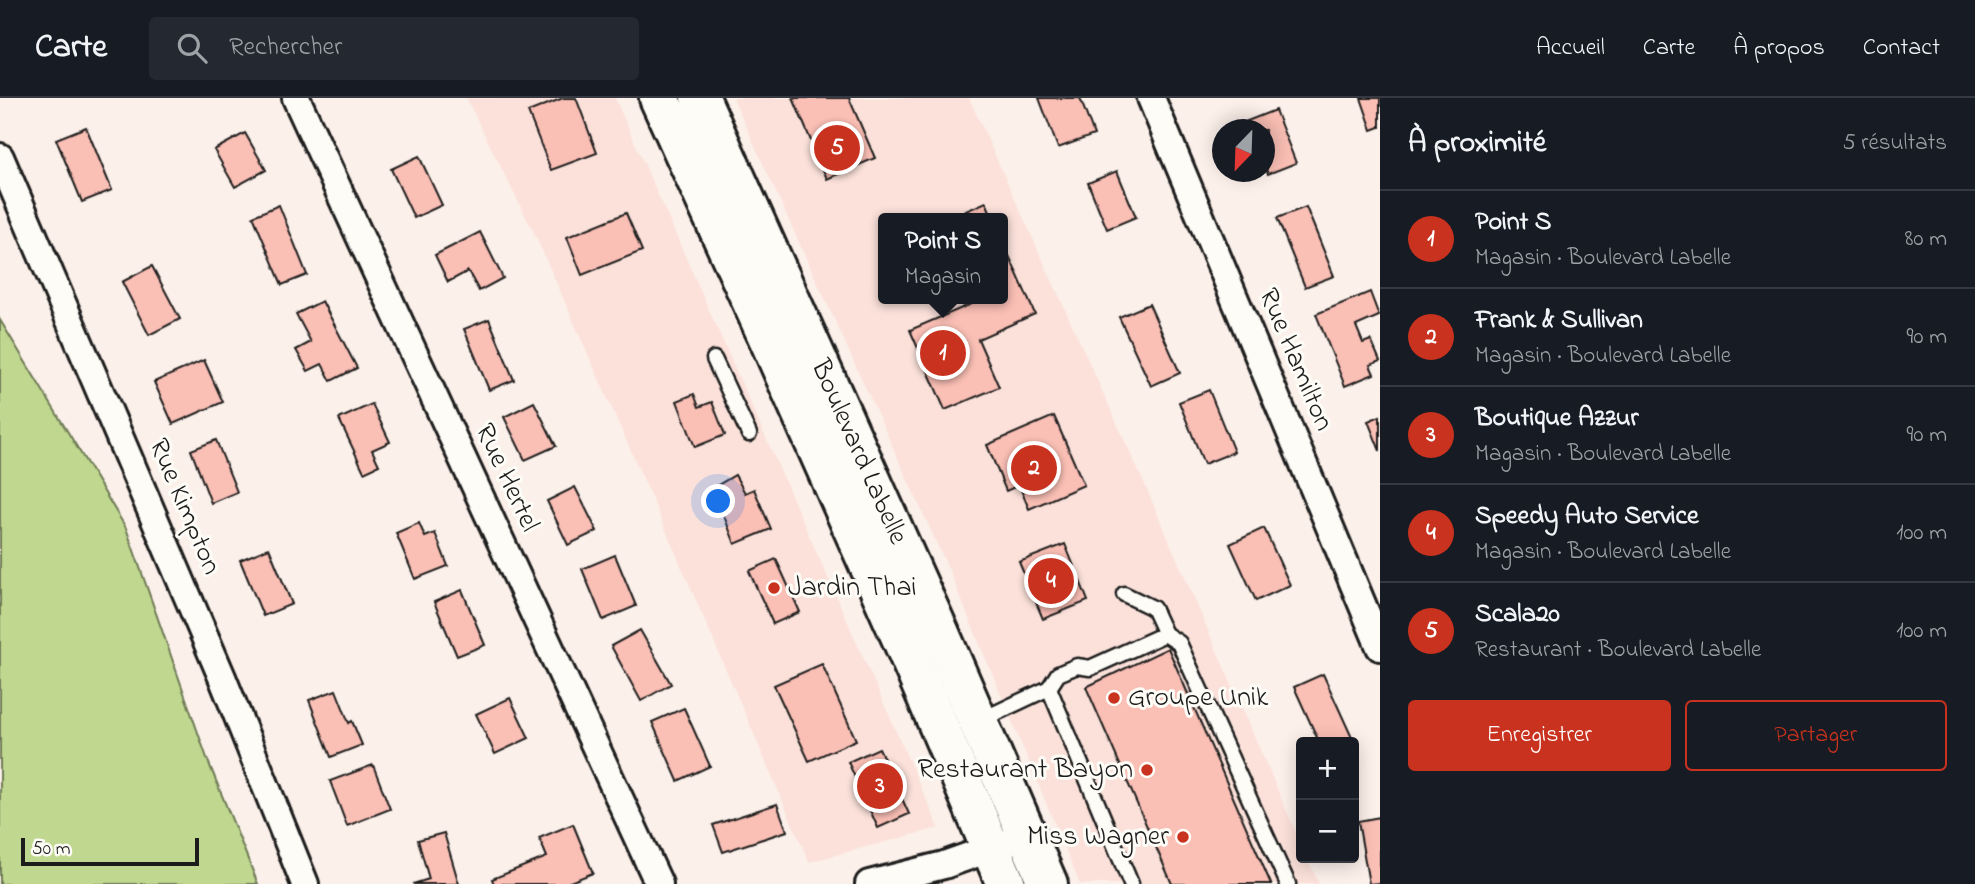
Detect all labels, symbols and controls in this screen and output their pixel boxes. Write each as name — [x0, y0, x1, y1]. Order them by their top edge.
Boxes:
search box — [149, 17, 639, 80]
text: Carte — [35, 24, 107, 72]
icon: search — [173, 29, 211, 67]
text: Rechercher — [229, 29, 342, 67]
text: Accueil — [1536, 31, 1605, 66]
text: Carte — [1643, 31, 1695, 66]
text: À propos — [1733, 31, 1825, 66]
text: Contact — [1863, 31, 1940, 66]
north arrow — [1212, 119, 1275, 182]
pin: 5 — [814, 122, 860, 174]
text: À proximité — [1408, 122, 1546, 166]
text: 5 résultats — [1842, 127, 1947, 160]
text: Point S — [1475, 204, 1551, 242]
popup — [878, 213, 1008, 304]
text: Point S — [905, 223, 981, 261]
text: 1 — [1427, 223, 1435, 256]
text: 80 m — [1905, 223, 1947, 256]
text: Magasin · Boulevard Labelle — [1475, 242, 1731, 275]
text: Magasin — [905, 261, 981, 294]
street label: Rue Hamilton — [1247, 282, 1343, 438]
text: Frank & Sullivan — [1475, 302, 1643, 340]
text: 2 — [1425, 321, 1437, 354]
text: 90 m — [1907, 321, 1947, 354]
pin: 1 — [920, 327, 966, 379]
text: Magasin · Boulevard Labelle — [1475, 340, 1731, 373]
street label: Boulevard Labelle — [799, 352, 918, 552]
text: Boutique Azzur — [1475, 400, 1639, 438]
street label: Rue Hertel — [463, 417, 549, 539]
text: 3 — [1426, 419, 1436, 452]
text: 90 m — [1907, 419, 1947, 452]
street label: Rue Kimpton — [137, 433, 231, 581]
text: Magasin · Boulevard Labelle — [1475, 438, 1731, 471]
pin: 2 — [1011, 442, 1057, 494]
your location — [701, 484, 735, 518]
text: Speedy Auto Service — [1475, 498, 1699, 536]
text: 4 — [1426, 517, 1436, 550]
text: 100 m — [1896, 517, 1947, 550]
text: Magasin · Boulevard Labelle — [1475, 536, 1731, 569]
pin: 4 — [1028, 555, 1074, 607]
place label: Jardin Thai — [788, 568, 917, 609]
marker: Jardin Thai — [766, 580, 782, 596]
text: Scala20 — [1475, 596, 1560, 634]
text: 5 — [1424, 615, 1438, 648]
text: 100 m — [1896, 615, 1947, 648]
text: Restaurant · Boulevard Labelle — [1475, 634, 1761, 667]
place label: Groupe Unik — [1128, 678, 1269, 719]
marker: Groupe Unik — [1106, 690, 1122, 706]
button: Enregistrer — [1408, 700, 1671, 771]
button: Partager — [1685, 700, 1947, 771]
map controls — [1296, 737, 1359, 863]
button: + — [1296, 737, 1359, 800]
place label: Restaurant Bayon — [918, 750, 1133, 791]
pin: 3 — [857, 760, 903, 812]
marker: Restaurant Bayon — [1139, 762, 1155, 778]
button: − — [1296, 800, 1359, 863]
place label: Miss Wagner — [1027, 817, 1169, 858]
marker: Miss Wagner — [1175, 829, 1191, 845]
scale bar — [21, 835, 200, 867]
text: 50 m — [32, 836, 71, 863]

